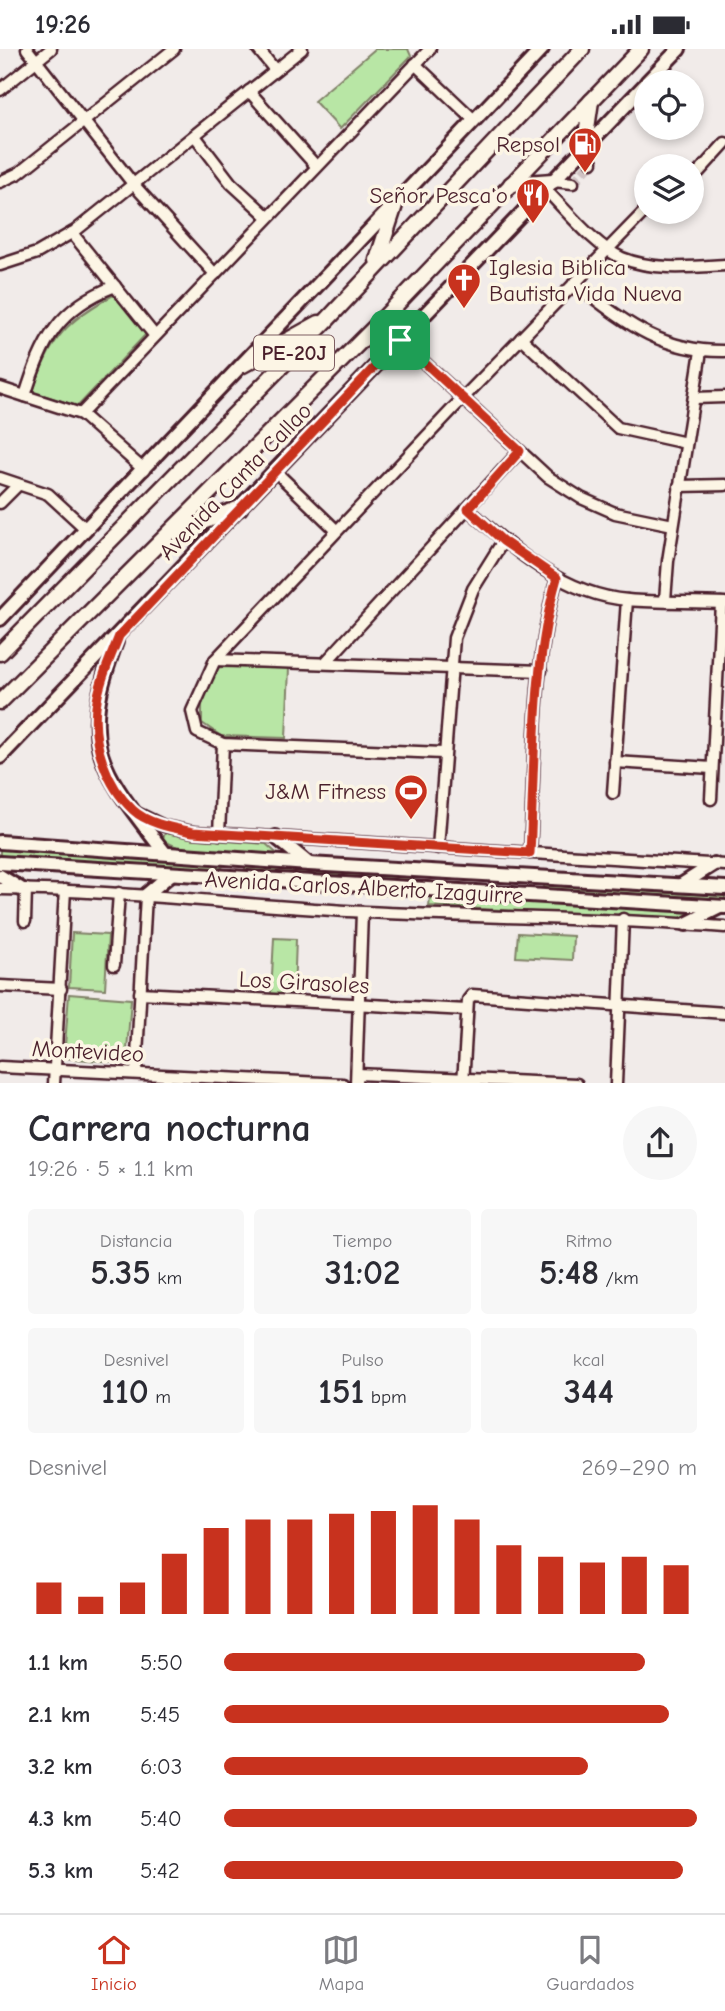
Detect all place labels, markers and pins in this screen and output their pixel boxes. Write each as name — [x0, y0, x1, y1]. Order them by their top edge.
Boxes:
fuel station icon: Repsol — [566, 125, 604, 174]
place label: Repsol — [496, 131, 560, 158]
restaurant icon: Señor Pesca'o — [514, 176, 552, 225]
place label: Señor Pesca'o — [370, 182, 508, 209]
place label: Iglesia Biblica Bautista Vida Nueva — [489, 254, 682, 307]
church icon: Iglesia Biblica Bautista Vida Nueva — [445, 261, 483, 310]
pin — [370, 310, 430, 370]
sports icon: J&M Fitness — [392, 772, 430, 821]
place label: J&M Fitness — [265, 778, 386, 805]

